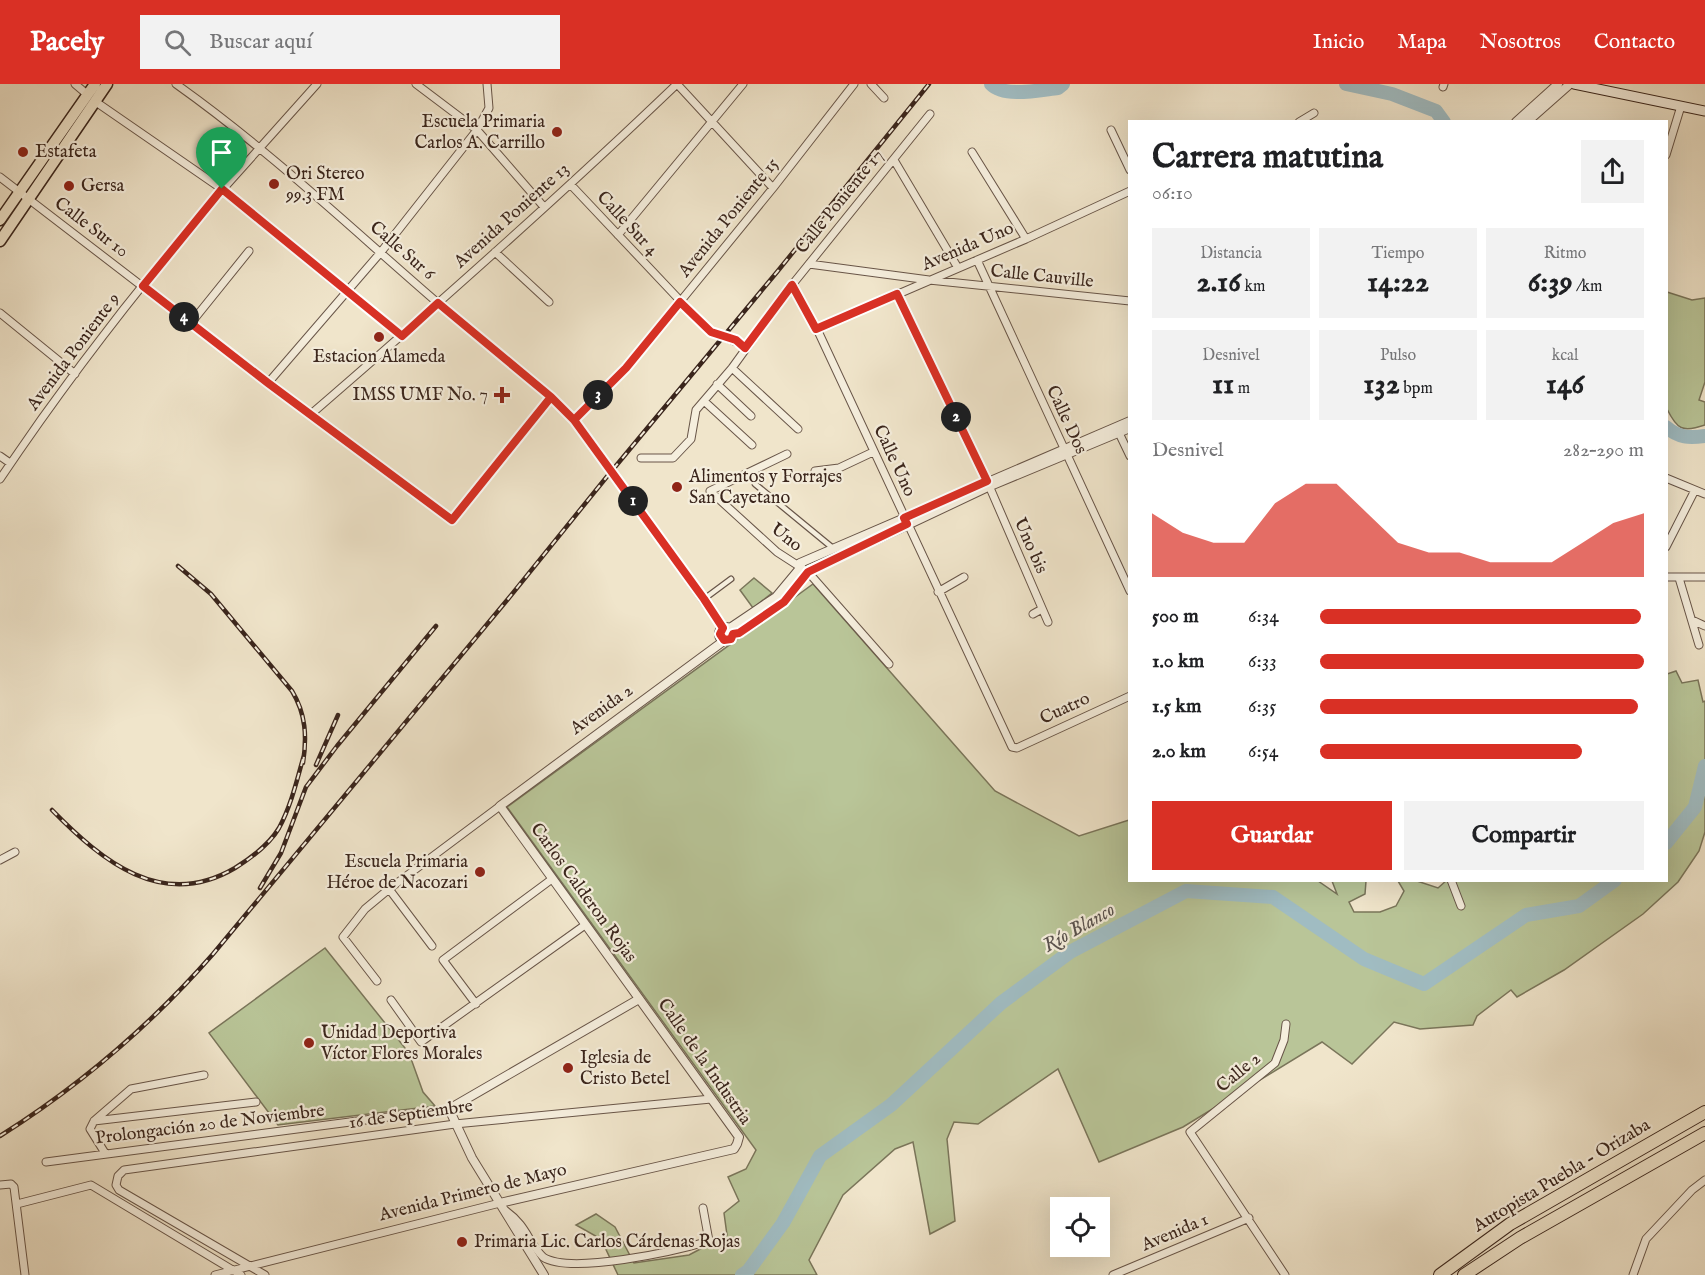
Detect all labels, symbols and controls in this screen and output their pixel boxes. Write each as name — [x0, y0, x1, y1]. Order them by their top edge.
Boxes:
search box — [140, 15, 560, 69]
text: Pacely — [30, 25, 104, 60]
icon: search — [161, 26, 194, 59]
text: Buscar aquí — [209, 28, 312, 56]
text: Inicio — [1313, 29, 1364, 56]
text: Mapa — [1397, 29, 1447, 56]
text: Nosotros — [1480, 29, 1561, 56]
text: Contacto — [1594, 29, 1675, 56]
place label: Escuela Primaria Carlos A. Carrillo — [414, 111, 545, 155]
marker: Escuela Primaria Carlos A. Carrillo — [550, 125, 564, 139]
pin — [196, 127, 247, 189]
icon: arrive — [205, 136, 238, 169]
text: Carrera matutina — [1152, 137, 1383, 179]
button: share — [1581, 140, 1644, 203]
place label: Estafeta — [35, 141, 97, 164]
marker: Estafeta — [16, 145, 30, 159]
street label: Calle Poniente 17 — [791, 145, 889, 259]
street label: Avenida Poniente 15 — [673, 153, 784, 283]
street label: Avenida Poniente 13 — [449, 158, 574, 274]
place label: Ori Stereo 99.3 FM — [285, 163, 365, 207]
place label: Gersa — [81, 175, 125, 198]
marker: Ori Stereo 99.3 FM — [267, 177, 281, 191]
marker: Gersa — [62, 179, 76, 193]
text: 06:10 — [1152, 181, 1193, 206]
street label: Calle Sur 4 — [591, 187, 663, 261]
street label: Calle Sur 10 — [49, 193, 133, 263]
street label: Calle Sur 6 — [365, 216, 440, 286]
street label: Avenida Uno — [918, 217, 1018, 277]
text: Distancia — [1200, 244, 1262, 264]
text: Tiempo — [1372, 244, 1424, 264]
text: Ritmo — [1544, 244, 1586, 264]
street label: Calle Cauville — [989, 260, 1095, 294]
text: 2.16 — [1197, 264, 1241, 302]
text: 14:22 — [1367, 264, 1429, 302]
text: 6:39 — [1528, 264, 1573, 302]
text: km — [1241, 277, 1265, 297]
text: /km — [1573, 277, 1602, 297]
street label: Avenida Poniente 9 — [22, 289, 126, 416]
pin: 4 — [169, 302, 199, 332]
text: 4 — [180, 307, 188, 327]
marker: Estacion Alameda — [372, 330, 386, 344]
place label: Estacion Alameda — [313, 346, 446, 369]
text: Desnivel — [1202, 346, 1260, 366]
text: Pulso — [1380, 346, 1416, 366]
text: kcal — [1552, 346, 1578, 366]
text: 11 — [1212, 366, 1234, 404]
text: 132 — [1363, 366, 1400, 404]
text: 146 — [1546, 366, 1584, 404]
text: m — [1234, 379, 1250, 399]
text: bpm — [1400, 379, 1433, 399]
pin: 3 — [583, 380, 613, 410]
street label: Calle Dos — [1040, 382, 1092, 458]
place label: IMSS UMF No. 7 — [352, 384, 488, 407]
text: 3 — [595, 385, 601, 405]
marker: IMSS UMF No. 7 — [493, 386, 511, 404]
pin: 2 — [941, 402, 971, 432]
text: 2 — [952, 407, 960, 427]
street label: Calle Uno — [867, 421, 921, 501]
text: Desnivel — [1152, 438, 1224, 463]
text: 282–290 m — [1563, 438, 1644, 463]
place label: Alimentos y Forrajes San Cayetano — [688, 466, 842, 510]
marker: Alimentos y Forrajes San Cayetano — [670, 480, 684, 494]
pin: 1 — [618, 486, 648, 516]
text: 1 — [630, 491, 636, 511]
street label: Uno bis — [1008, 515, 1052, 577]
street label: Uno — [765, 518, 807, 558]
text: 500 m — [1152, 604, 1199, 629]
text: 6:34 — [1248, 604, 1279, 629]
text: 1.0 km — [1152, 649, 1204, 674]
text: 6:33 — [1248, 649, 1277, 674]
street label: Avenida 2 — [565, 680, 638, 741]
street label: Cuatro — [1036, 687, 1094, 731]
text: 1.5 km — [1152, 694, 1202, 719]
text: 6:35 — [1248, 694, 1276, 719]
text: 2.0 km — [1152, 739, 1206, 764]
text: 6:54 — [1248, 739, 1279, 764]
button: Guardar — [1152, 801, 1392, 870]
button: Compartir — [1404, 801, 1644, 870]
street label: Carlos Calderon Rojas — [525, 819, 641, 967]
place label: Escuela Primaria Héroe de Nacozari — [326, 851, 468, 895]
marker: Escuela Primaria Héroe de Nacozari — [473, 865, 487, 879]
water label: Río Blanco — [1039, 897, 1119, 959]
street label: Calle de la Industria — [652, 994, 756, 1130]
place label: Unidad Deportiva Víctor Flores Morales — [320, 1022, 482, 1066]
marker: Unidad Deportiva Víctor Flores Morales — [302, 1036, 316, 1050]
place label: Iglesia de Cristo Betel — [580, 1047, 670, 1091]
street label: Calle 2 — [1212, 1048, 1266, 1098]
marker: Iglesia de Cristo Betel — [561, 1061, 575, 1075]
street label: 16 de Septiembre — [348, 1095, 474, 1135]
street label: Prolongación 20 de Noviembre — [94, 1100, 326, 1150]
street label: Autopista Puebla - Orizaba — [1468, 1114, 1655, 1238]
street label: Avenida Primero de Mayo — [376, 1159, 569, 1228]
map controls — [1050, 1197, 1110, 1257]
button: locate — [1050, 1197, 1110, 1257]
street label: Avenida 1 — [1137, 1209, 1212, 1258]
place label: Primaria Lic. Carlos Cárdenas Rojas — [474, 1231, 740, 1254]
marker: Primaria Lic. Carlos Cárdenas Rojas — [455, 1235, 469, 1249]

